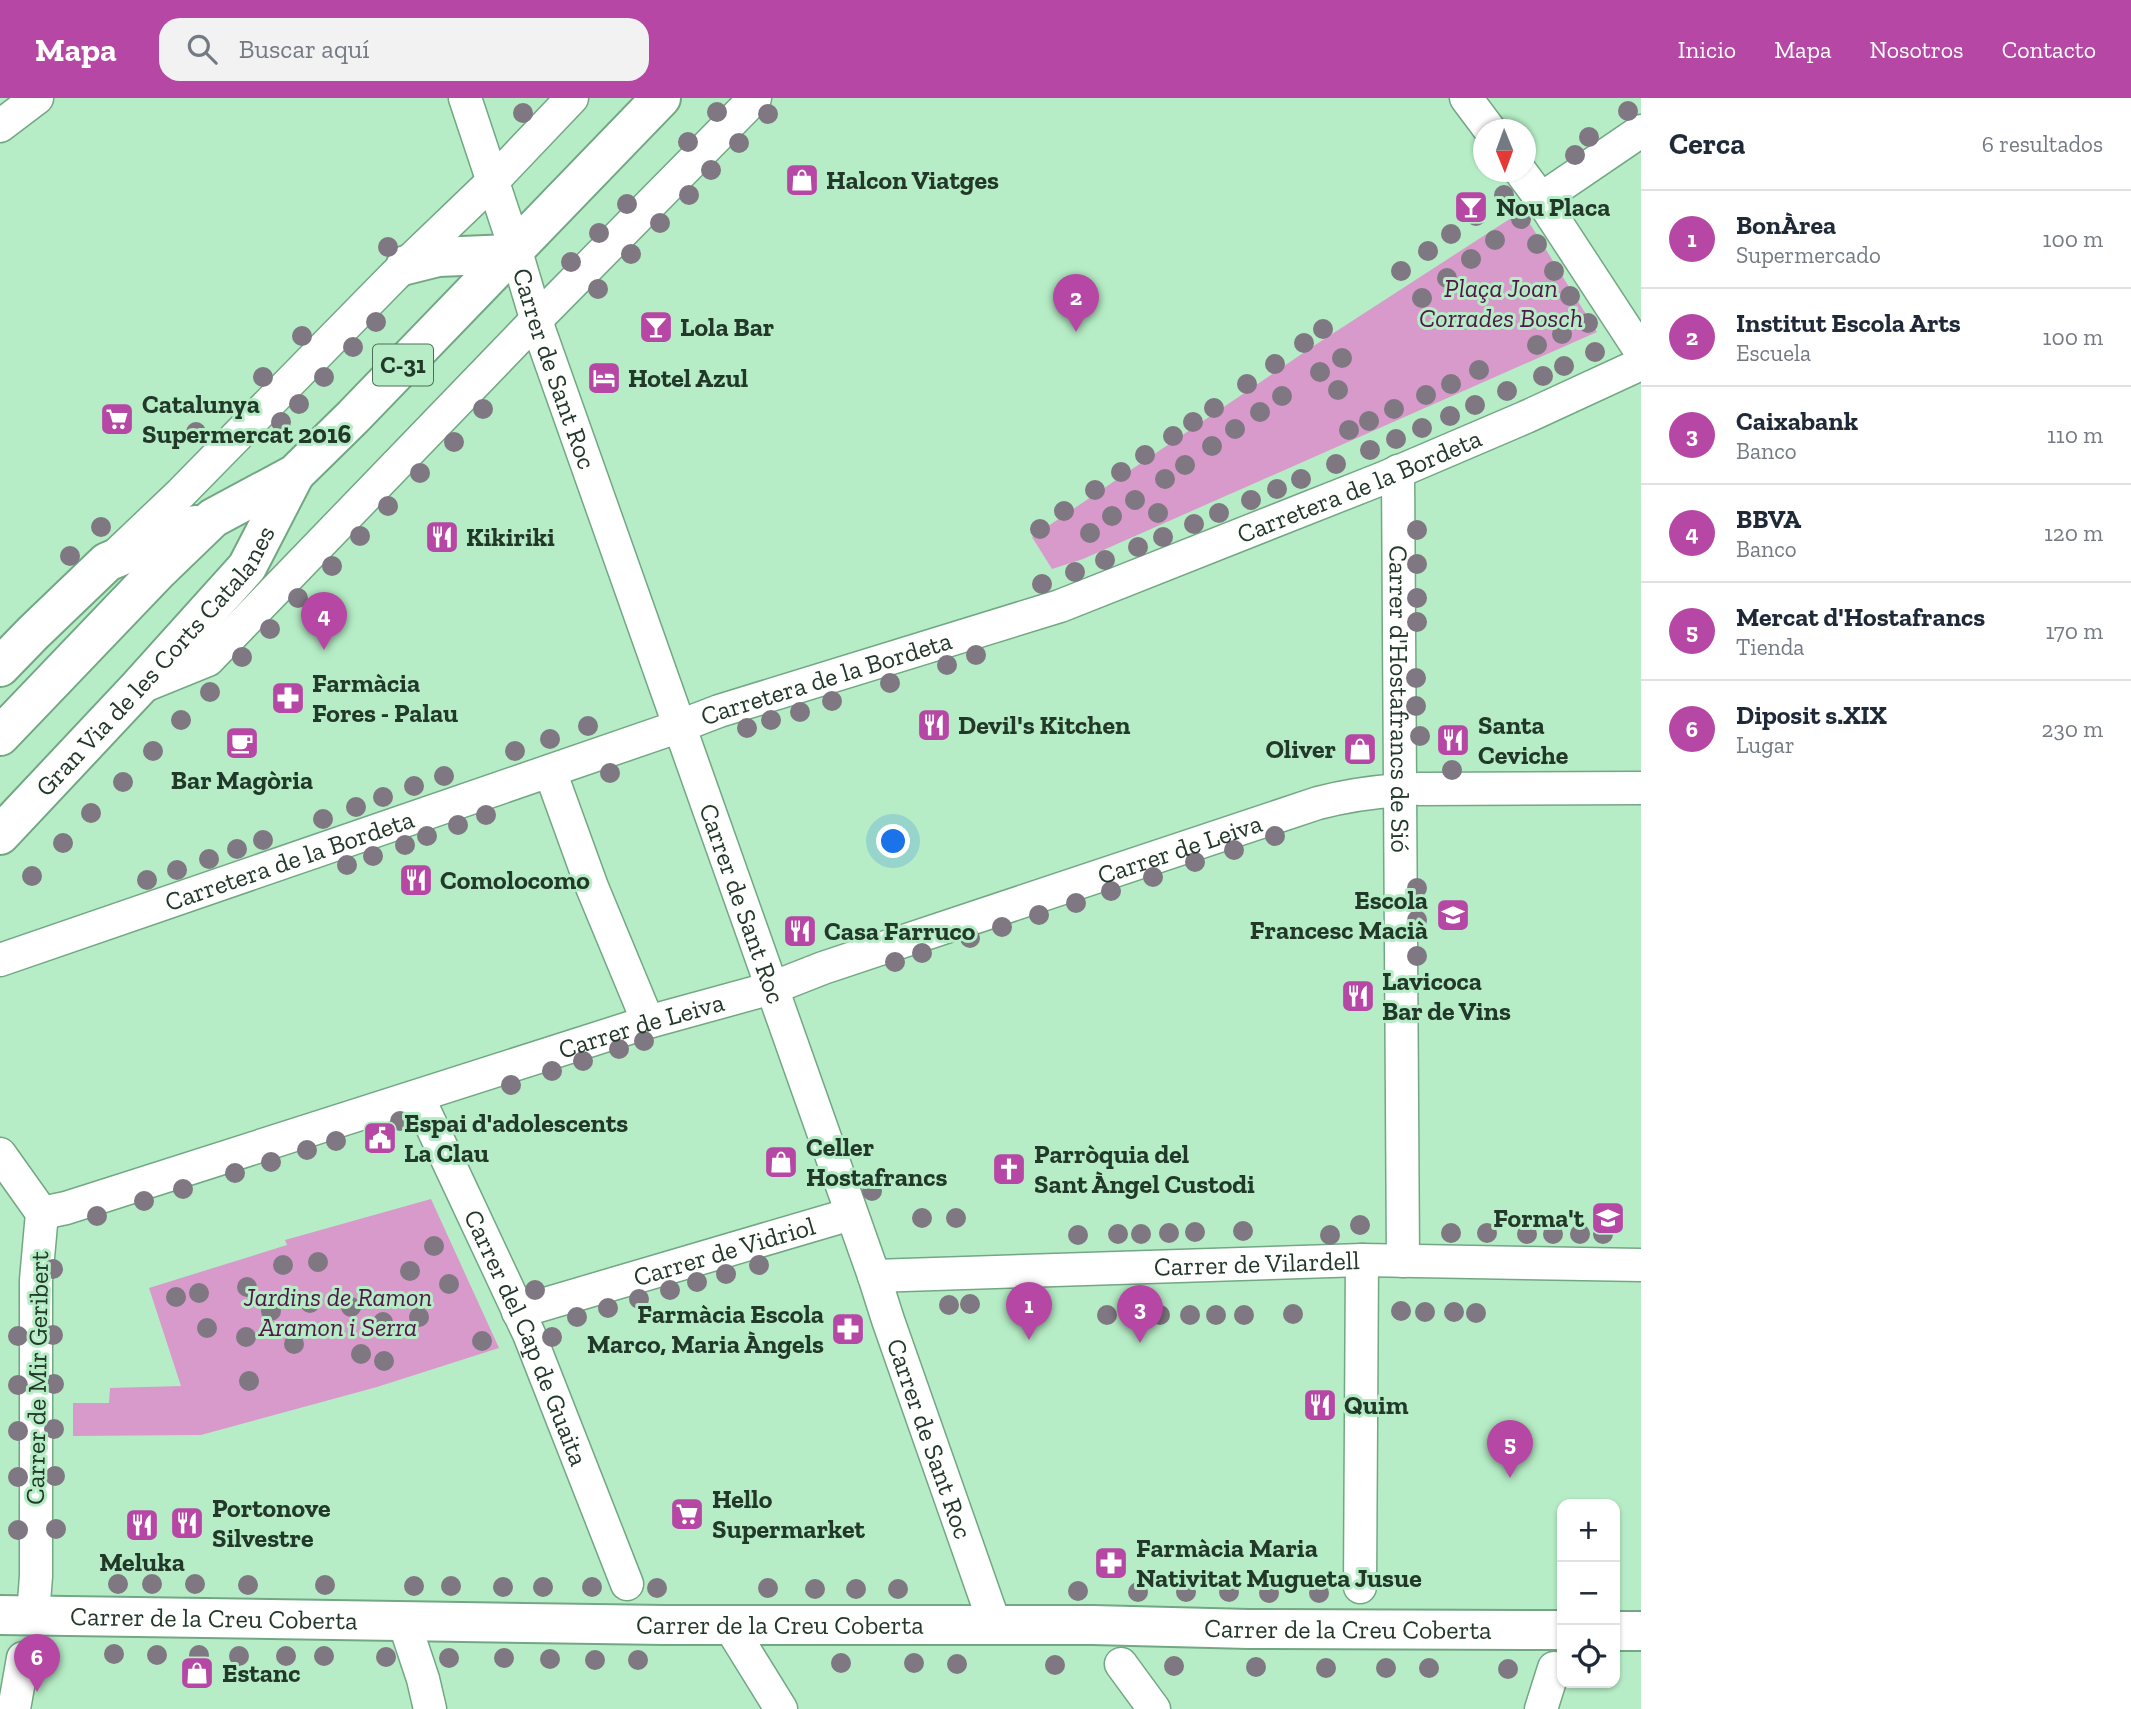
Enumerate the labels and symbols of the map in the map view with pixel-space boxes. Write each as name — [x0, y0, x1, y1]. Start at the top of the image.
north arrow — [1473, 119, 1536, 182]
shop icon: Halcon Viatges — [783, 161, 821, 199]
place label: Halcon Viatges — [826, 164, 999, 196]
bar icon: Nou Placa — [1452, 188, 1490, 226]
place label: Nou Placa — [1496, 191, 1610, 223]
street label: Carrer de Sant Roc — [506, 264, 603, 473]
park label: Plaça Joan Corrades Bosch — [1419, 272, 1583, 334]
pin: 2 — [1053, 274, 1099, 332]
bar icon: Lola Bar — [637, 308, 675, 346]
place label: Lola Bar — [680, 311, 774, 343]
road number: C-31 — [373, 344, 433, 386]
hotel icon: Hotel Azul — [585, 359, 623, 397]
place label: Hotel Azul — [628, 362, 748, 394]
place label: Catalunya Supermercat 2016 — [142, 388, 351, 450]
supermarket icon: Catalunya Supermercat 2016 — [98, 400, 136, 438]
street label: Carretera de la Bordeta — [1232, 422, 1487, 550]
restaurant icon: Kikiriki — [423, 518, 461, 556]
street label: Gran Via de les Corts Catalanes — [29, 520, 282, 803]
place label: Kikiriki — [466, 521, 555, 553]
street label: Carrer d'Hostafrancs de Sió — [1382, 545, 1416, 853]
pin: 4 — [301, 592, 347, 650]
street label: Carretera de la Bordeta — [696, 624, 956, 733]
place label: Farmàcia Fores - Palau — [312, 667, 458, 729]
pharmacy icon: Farmàcia Fores - Palau — [269, 679, 307, 717]
restaurant icon: Devil's Kitchen — [915, 706, 953, 744]
place label: Devil's Kitchen — [958, 709, 1131, 741]
place label: Santa Ceviche — [1478, 709, 1569, 771]
restaurant icon: Santa Ceviche — [1434, 721, 1472, 759]
cafe icon: Bar Magòria — [223, 724, 261, 762]
shop icon: Oliver — [1341, 730, 1379, 768]
place label: Oliver — [1266, 733, 1336, 765]
place label: Bar Magòria — [171, 764, 313, 796]
street label: Carrer de Sant Roc — [692, 799, 792, 1008]
street label: Carretera de la Bordeta — [161, 803, 418, 918]
street label: Carrer de Leiva — [1093, 807, 1267, 891]
your location — [876, 824, 910, 858]
restaurant icon: Comolocomo — [397, 861, 435, 899]
place label: Comolocomo — [440, 864, 590, 896]
place label: Escola Francesc Macià — [1250, 884, 1428, 946]
school or university icon: Escola Francesc Macià — [1434, 896, 1472, 934]
restaurant icon: Casa Farruco — [781, 912, 819, 950]
place label: Casa Farruco — [824, 915, 976, 947]
place label: Lavicoca Bar de Vins — [1382, 965, 1511, 1027]
restaurant icon: Lavicoca Bar de Vins — [1339, 977, 1377, 1015]
street label: Carrer de Leiva — [554, 986, 728, 1066]
place label: Espai d'adolescents La Clau — [404, 1107, 628, 1169]
public building icon: Espai d'adolescents La Clau — [361, 1119, 399, 1157]
place label: Celler Hostafrancs — [806, 1131, 948, 1193]
place label: Parròquia del Sant Àngel Custodi — [1034, 1138, 1255, 1200]
shop icon: Celler Hostafrancs — [762, 1143, 800, 1181]
church icon: Parròquia del Sant Àngel Custodi — [990, 1150, 1028, 1188]
school or university icon: Forma't — [1589, 1199, 1627, 1237]
place label: Forma't — [1493, 1202, 1585, 1234]
street label: Carrer del Cap de Guaita — [457, 1204, 595, 1471]
street label: Carrer de Vidriol — [630, 1209, 819, 1293]
street label: Carrer de Vilardell — [1153, 1244, 1360, 1283]
street label: Carrer de Mir Geribert — [19, 1250, 55, 1505]
park label: Jardins de Ramon Aramon i Serra — [243, 1281, 432, 1343]
pin: 1 — [1006, 1282, 1052, 1340]
pin: 3 — [1117, 1285, 1163, 1343]
place label: Farmàcia Escola Marco, Maria Àngels — [587, 1298, 824, 1360]
pharmacy icon: Farmàcia Escola Marco, Maria Àngels — [829, 1310, 867, 1348]
street label: Carrer de Sant Roc — [880, 1334, 980, 1543]
restaurant icon: Quim — [1301, 1386, 1339, 1424]
place label: Quim — [1344, 1389, 1409, 1421]
pin: 5 — [1487, 1420, 1533, 1478]
place label: Hello Supermarket — [712, 1483, 866, 1545]
place label: Portonove Silvestre — [212, 1492, 331, 1554]
supermarket icon: Hello Supermarket — [668, 1495, 706, 1533]
restaurant icon: Portonove Silvestre — [168, 1504, 206, 1542]
restaurant icon: Meluka — [123, 1506, 161, 1544]
place label: Farmàcia Maria Nativitat Mugueta Jusue — [1136, 1532, 1422, 1594]
pharmacy icon: Farmàcia Maria Nativitat Mugueta Jusue — [1092, 1544, 1130, 1582]
place label: Meluka — [99, 1546, 185, 1578]
street label: Carrer de la Creu Coberta — [70, 1600, 358, 1636]
street label: Carrer de la Creu Coberta — [636, 1609, 924, 1641]
street label: Carrer de la Creu Coberta — [1204, 1612, 1492, 1646]
pin: 6 — [14, 1634, 60, 1692]
shop icon: Estanc — [178, 1654, 216, 1692]
place label: Estanc — [222, 1657, 301, 1689]

